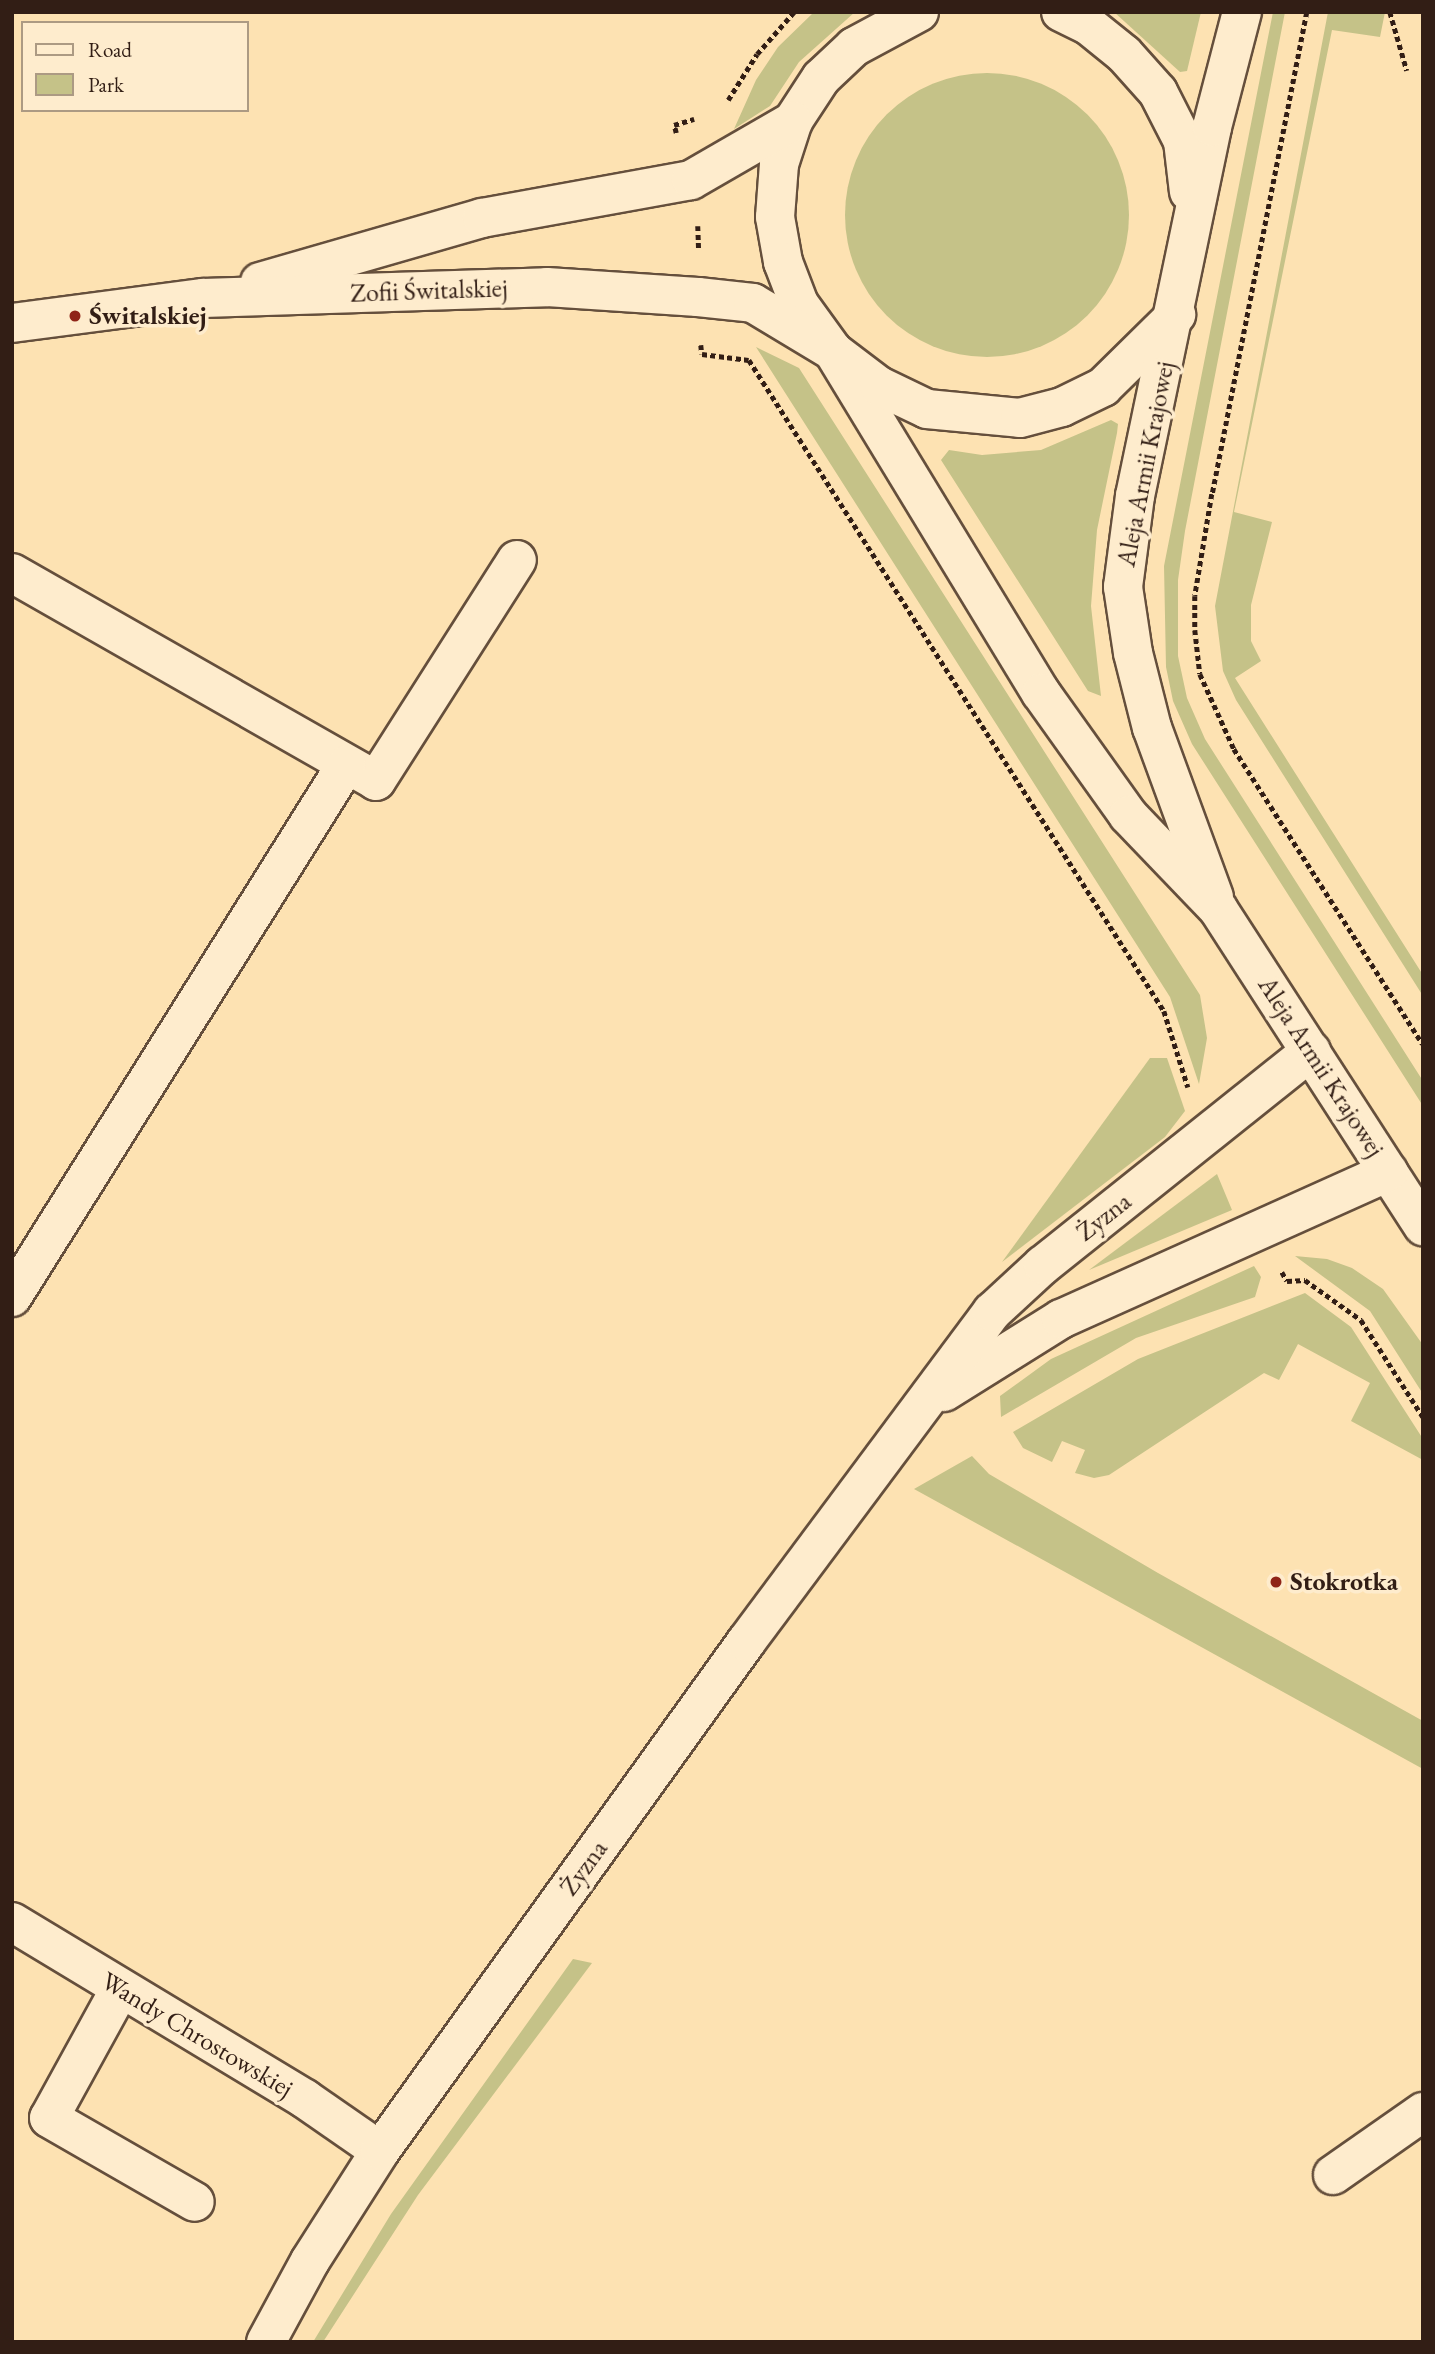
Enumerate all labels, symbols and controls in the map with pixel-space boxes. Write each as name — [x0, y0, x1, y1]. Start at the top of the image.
legend — [21, 21, 248, 112]
text: Road — [88, 36, 132, 63]
text: Park — [88, 71, 124, 98]
street label: Zofii Świtalskiej — [350, 273, 508, 309]
place label: Świtalskiej — [89, 300, 207, 332]
marker: Świtalskiej — [67, 308, 83, 324]
street label: Aleja Armii Krajowej — [1111, 359, 1181, 569]
street label: Aleja Armii Krajowej — [1251, 971, 1391, 1163]
street label: Żyzna — [1070, 1186, 1138, 1248]
place label: Stokrotka — [1290, 1566, 1398, 1598]
marker: Stokrotka — [1268, 1574, 1284, 1590]
street label: Żyzna — [553, 1834, 615, 1902]
street label: Wandy Chrostowskiej — [95, 1965, 299, 2105]

